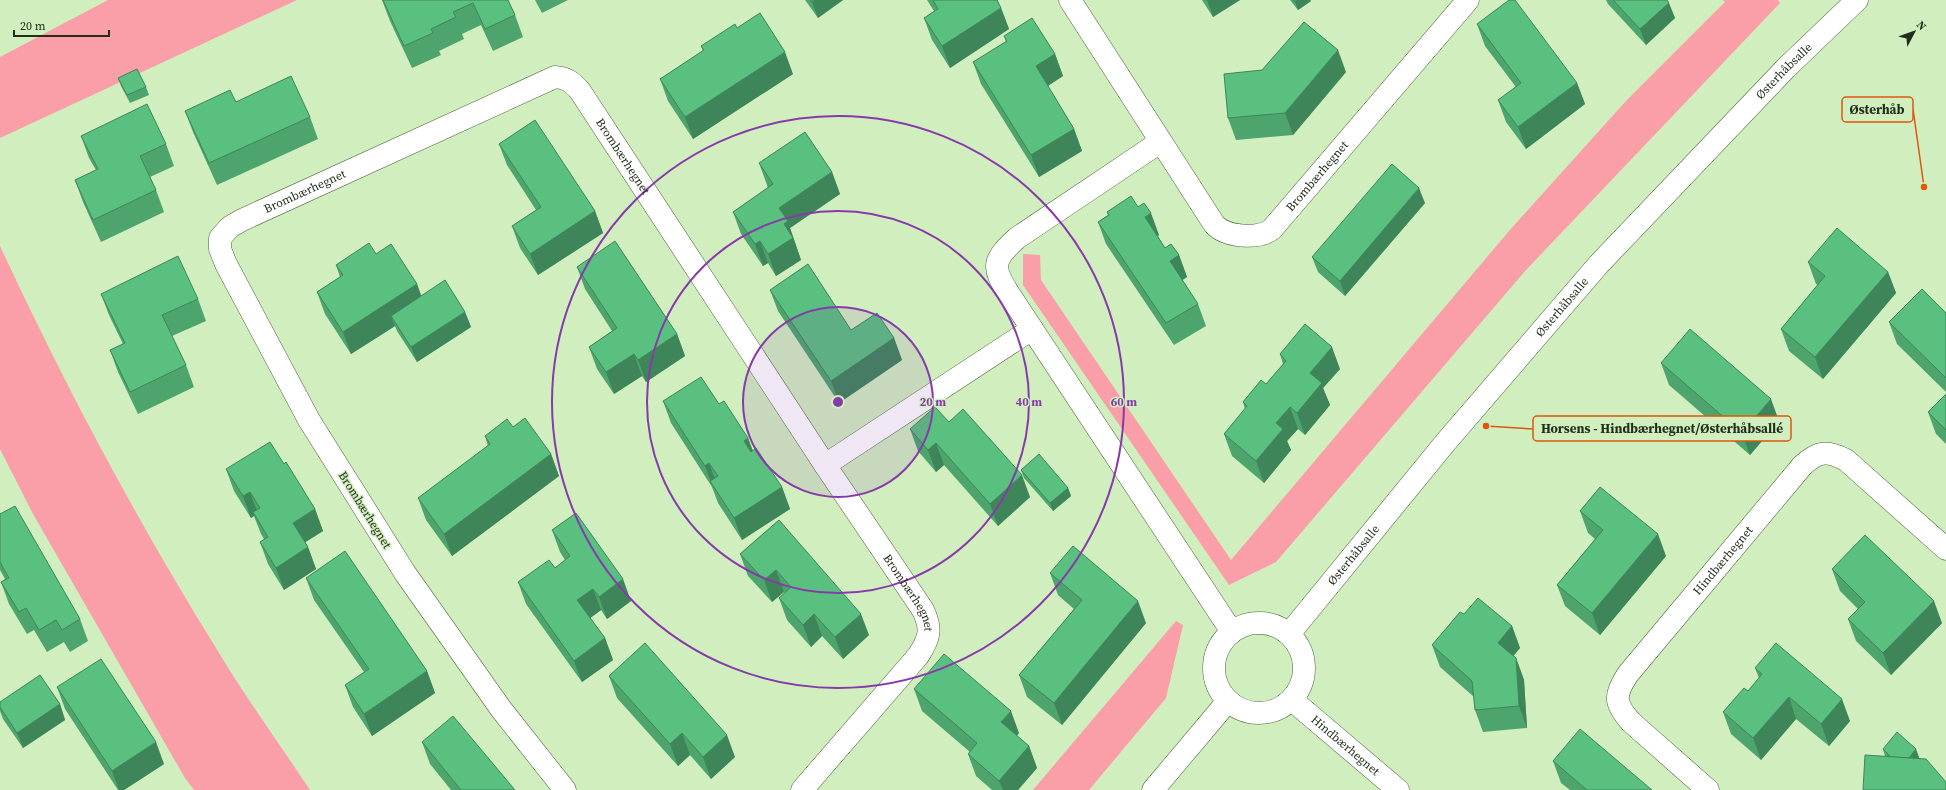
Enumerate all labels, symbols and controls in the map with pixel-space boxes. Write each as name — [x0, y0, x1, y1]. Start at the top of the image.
scale bar — [14, 12, 109, 38]
north arrow — [1894, 12, 1934, 52]
text: 20 m — [20, 18, 46, 34]
text: N — [1913, 18, 1929, 34]
street label: Østerhåbsalle — [1752, 39, 1815, 103]
callout: Østerhåb — [1842, 97, 1913, 122]
text: Østerhåb — [1850, 101, 1905, 118]
street label: Brombærhegnet — [592, 115, 654, 198]
street label: Brombærhegnet — [1282, 137, 1352, 215]
street label: Brombærhegnet — [261, 166, 348, 217]
street label: Østerhåbsalle — [1532, 274, 1592, 340]
text: 20 m — [920, 394, 946, 410]
text: 40 m — [1016, 394, 1042, 410]
text: 60 m — [1111, 394, 1137, 410]
centre of rings — [831, 395, 845, 409]
callout: Horsens - Hindbærhegnet/Østerhåbsallé — [1533, 416, 1791, 441]
text: Horsens - Hindbærhegnet/Østerhåbsallé — [1541, 420, 1783, 437]
street label: Brombærhegnet — [335, 468, 395, 552]
street label: Østerhåbsalle — [1324, 521, 1383, 589]
street label: Hindbærhegnet — [1689, 523, 1757, 598]
street label: Brombærhegnet — [880, 551, 937, 632]
street label: Hindbærhegnet — [1308, 712, 1383, 779]

